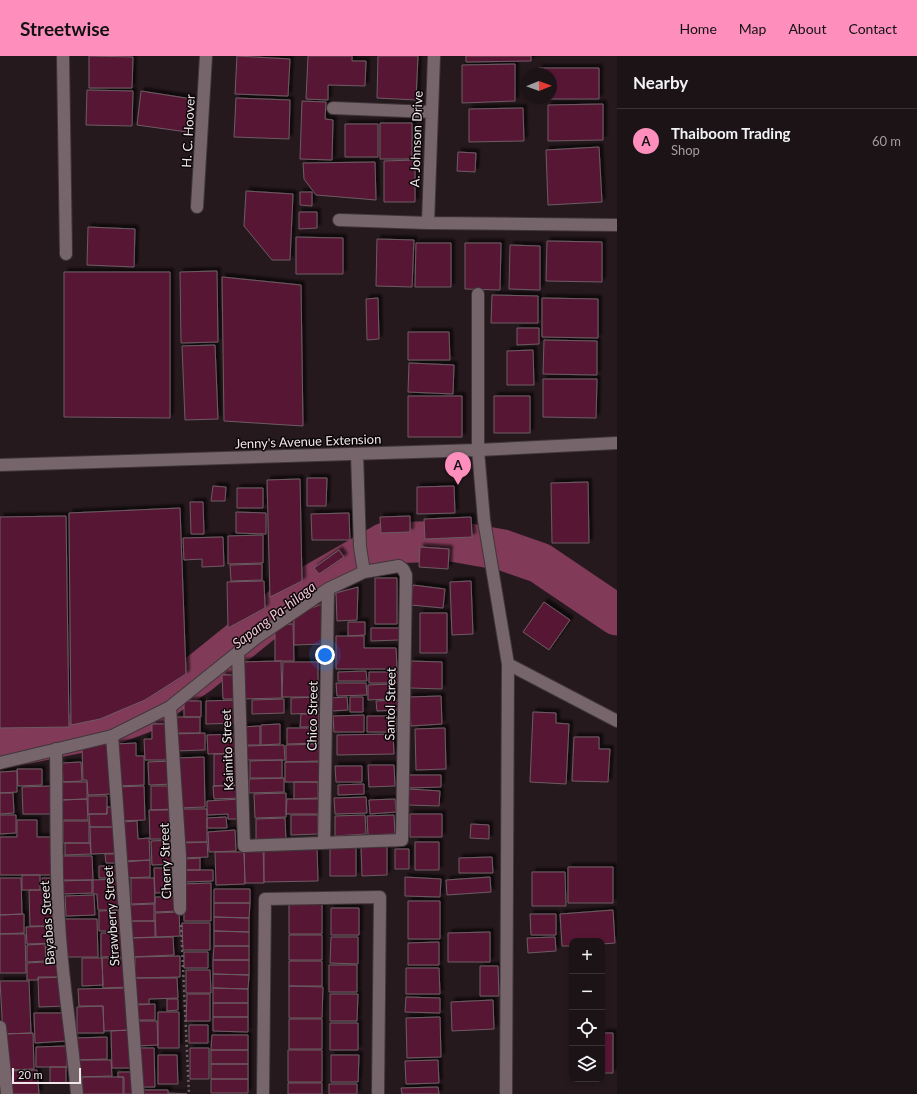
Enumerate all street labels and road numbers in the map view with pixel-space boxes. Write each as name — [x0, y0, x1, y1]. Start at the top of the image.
street label: A. Johnson Drive — [406, 90, 426, 188]
street label: H. C. Hoover — [178, 93, 198, 168]
street label: Jenny's Avenue Extension — [234, 430, 382, 452]
street label: Santol Street — [381, 667, 399, 741]
street label: Chico Street — [303, 680, 321, 751]
street label: Kaimito Street — [218, 709, 236, 791]
street label: Cherry Street — [156, 822, 174, 899]
street label: Strawberry Street — [100, 865, 122, 967]
street label: Bayabas Street — [36, 880, 58, 966]

